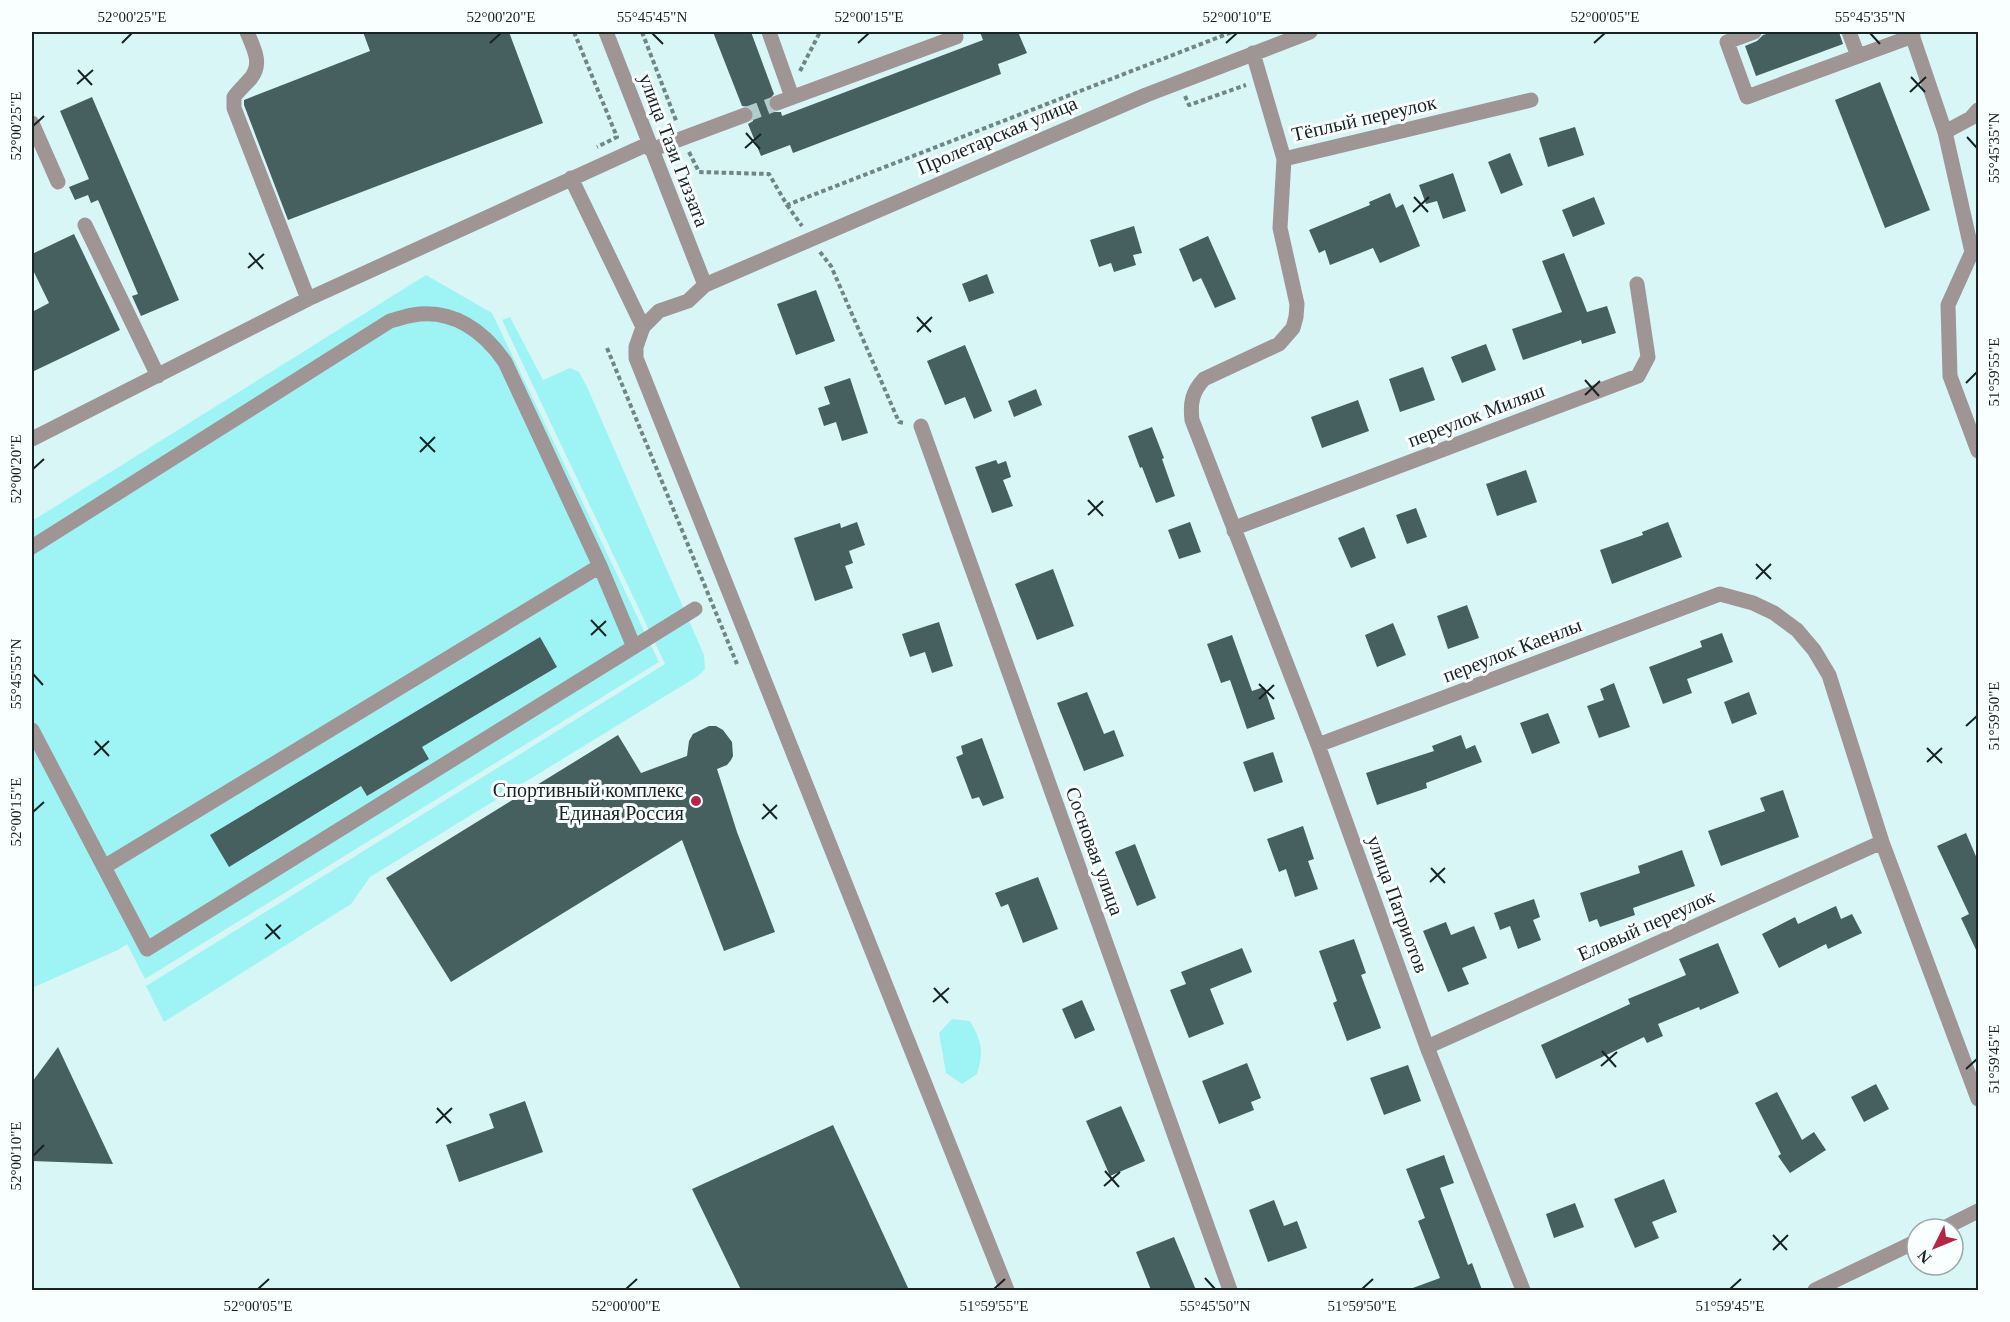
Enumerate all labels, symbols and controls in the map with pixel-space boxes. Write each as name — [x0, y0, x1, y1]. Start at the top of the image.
text: 52°00'25"E — [98, 9, 167, 25]
text: 52°00'20"E — [467, 9, 536, 25]
text: 55°45'45"N — [617, 9, 687, 25]
text: 52°00'15"E — [835, 9, 904, 25]
text: 52°00'10"E — [1203, 9, 1272, 25]
text: 52°00'05"E — [1571, 9, 1640, 25]
text: 55°45'35"N — [1835, 9, 1905, 25]
street label: улица Тази Гиззата — [634, 70, 713, 230]
street label: Пролетарская улица — [914, 91, 1081, 180]
street label: Тёплый переулок — [1290, 91, 1439, 146]
text: 52°00'25"E — [8, 92, 24, 161]
text: 55°45'35"N — [1986, 113, 2002, 183]
text: 51°59'55"E — [1986, 338, 2002, 407]
street label: переулок Миляш — [1404, 379, 1548, 452]
text: 52°00'20"E — [8, 435, 24, 504]
street label: переулок Каенлы — [1440, 613, 1585, 687]
text: 55°45'55"N — [8, 639, 24, 709]
text: 51°59'50"E — [1986, 682, 2002, 751]
text: 52°00'15"E — [8, 778, 24, 847]
place label: Спортивный комплекс Единая Россия — [493, 779, 684, 825]
street label: Сосновая улица — [1061, 784, 1128, 919]
marker: Спортивный комплекс Единая Россия — [689, 794, 703, 808]
street label: улица Патриотов — [1362, 832, 1433, 976]
street label: Еловый переулок — [1574, 885, 1719, 966]
text: 51°59'45"E — [1986, 1025, 2002, 1094]
text: 52°00'10"E — [8, 1122, 24, 1191]
north arrow — [1905, 1217, 1965, 1277]
text: N — [1914, 1247, 1935, 1267]
text: 52°00'05"E — [224, 1298, 293, 1314]
text: 52°00'00"E — [592, 1298, 661, 1314]
text: 51°59'55"E — [960, 1298, 1029, 1314]
text: 55°45'50"N — [1180, 1298, 1250, 1314]
text: 51°59'50"E — [1328, 1298, 1397, 1314]
text: 51°59'45"E — [1696, 1298, 1765, 1314]

